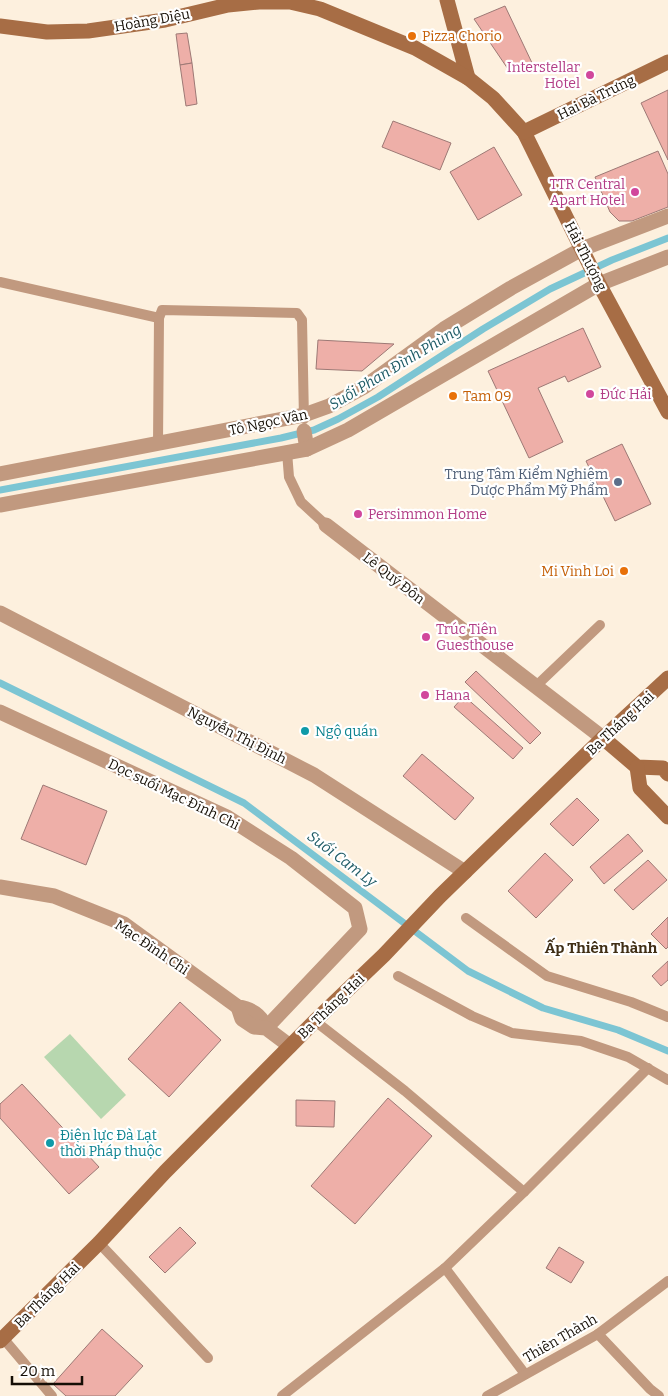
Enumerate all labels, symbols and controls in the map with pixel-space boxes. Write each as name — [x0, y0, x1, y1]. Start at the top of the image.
street label: Hoàng Diệu — [113, 5, 192, 36]
place label: Pizza Chorio — [422, 28, 502, 45]
marker: Pizza Chorio — [406, 30, 418, 42]
place label: Interstellar Hotel — [507, 59, 580, 92]
marker: Interstellar Hotel — [584, 69, 596, 81]
street label: Hai Bà Trưng — [555, 71, 638, 124]
place label: TTR Central Apart Hotel — [549, 176, 625, 209]
marker: TTR Central Apart Hotel — [629, 186, 641, 198]
street label: Hải Thượng — [561, 219, 610, 294]
water label: Suối Phan Đình Phùng — [326, 320, 464, 414]
place label: Đức Hải — [600, 386, 652, 403]
place label: Tam 09 — [463, 388, 511, 405]
marker: Đức Hải — [584, 388, 596, 400]
marker: Tam 09 — [447, 390, 459, 402]
street label: Tô Ngọc Vân — [227, 406, 309, 439]
place label: Trung Tâm Kiểm Nghiệm Dược Phẩm Mỹ Phẩm — [445, 465, 609, 499]
marker: Trung Tâm Kiểm Nghiệm Dược Phẩm Mỹ Phẩm — [612, 476, 624, 488]
place label: Persimmon Home — [368, 506, 487, 523]
marker: Persimmon Home — [352, 508, 364, 520]
street label: Lê Quý Đôn — [359, 549, 428, 608]
place label: Mi Vinh Loi — [541, 563, 614, 580]
marker: Mi Vinh Loi — [618, 565, 630, 577]
place label: Trúc Tiên Guesthouse — [436, 621, 514, 654]
marker: Trúc Tiên Guesthouse — [420, 631, 432, 643]
place label: Hana — [435, 687, 470, 704]
street label: Ba Tháng Hai — [583, 688, 658, 759]
marker: Hana — [419, 689, 431, 701]
street label: Nguyễn Thị Định — [184, 703, 289, 768]
place label: Ngộ quán — [315, 723, 378, 740]
marker: Ngộ quán — [299, 725, 311, 737]
street label: Dọc suối Mạc Đĩnh Chi — [105, 754, 243, 834]
water label: Suối Cam Ly — [304, 827, 381, 892]
street label: Mạc Đĩnh Chi — [111, 916, 192, 978]
district label: Ấp Thiên Thành — [545, 937, 658, 957]
street label: Ba Tháng Hai — [295, 970, 368, 1042]
place label: Điện lực Đà Lạt thời Pháp thuộc — [60, 1127, 162, 1160]
marker: Điện lực Đà Lạt thời Pháp thuộc — [44, 1137, 56, 1149]
street label: Ba Tháng Hai — [11, 1259, 84, 1332]
street label: Thiên Thành — [520, 1310, 600, 1366]
scale bar — [12, 1354, 82, 1386]
text: 20 m — [20, 1362, 56, 1380]

